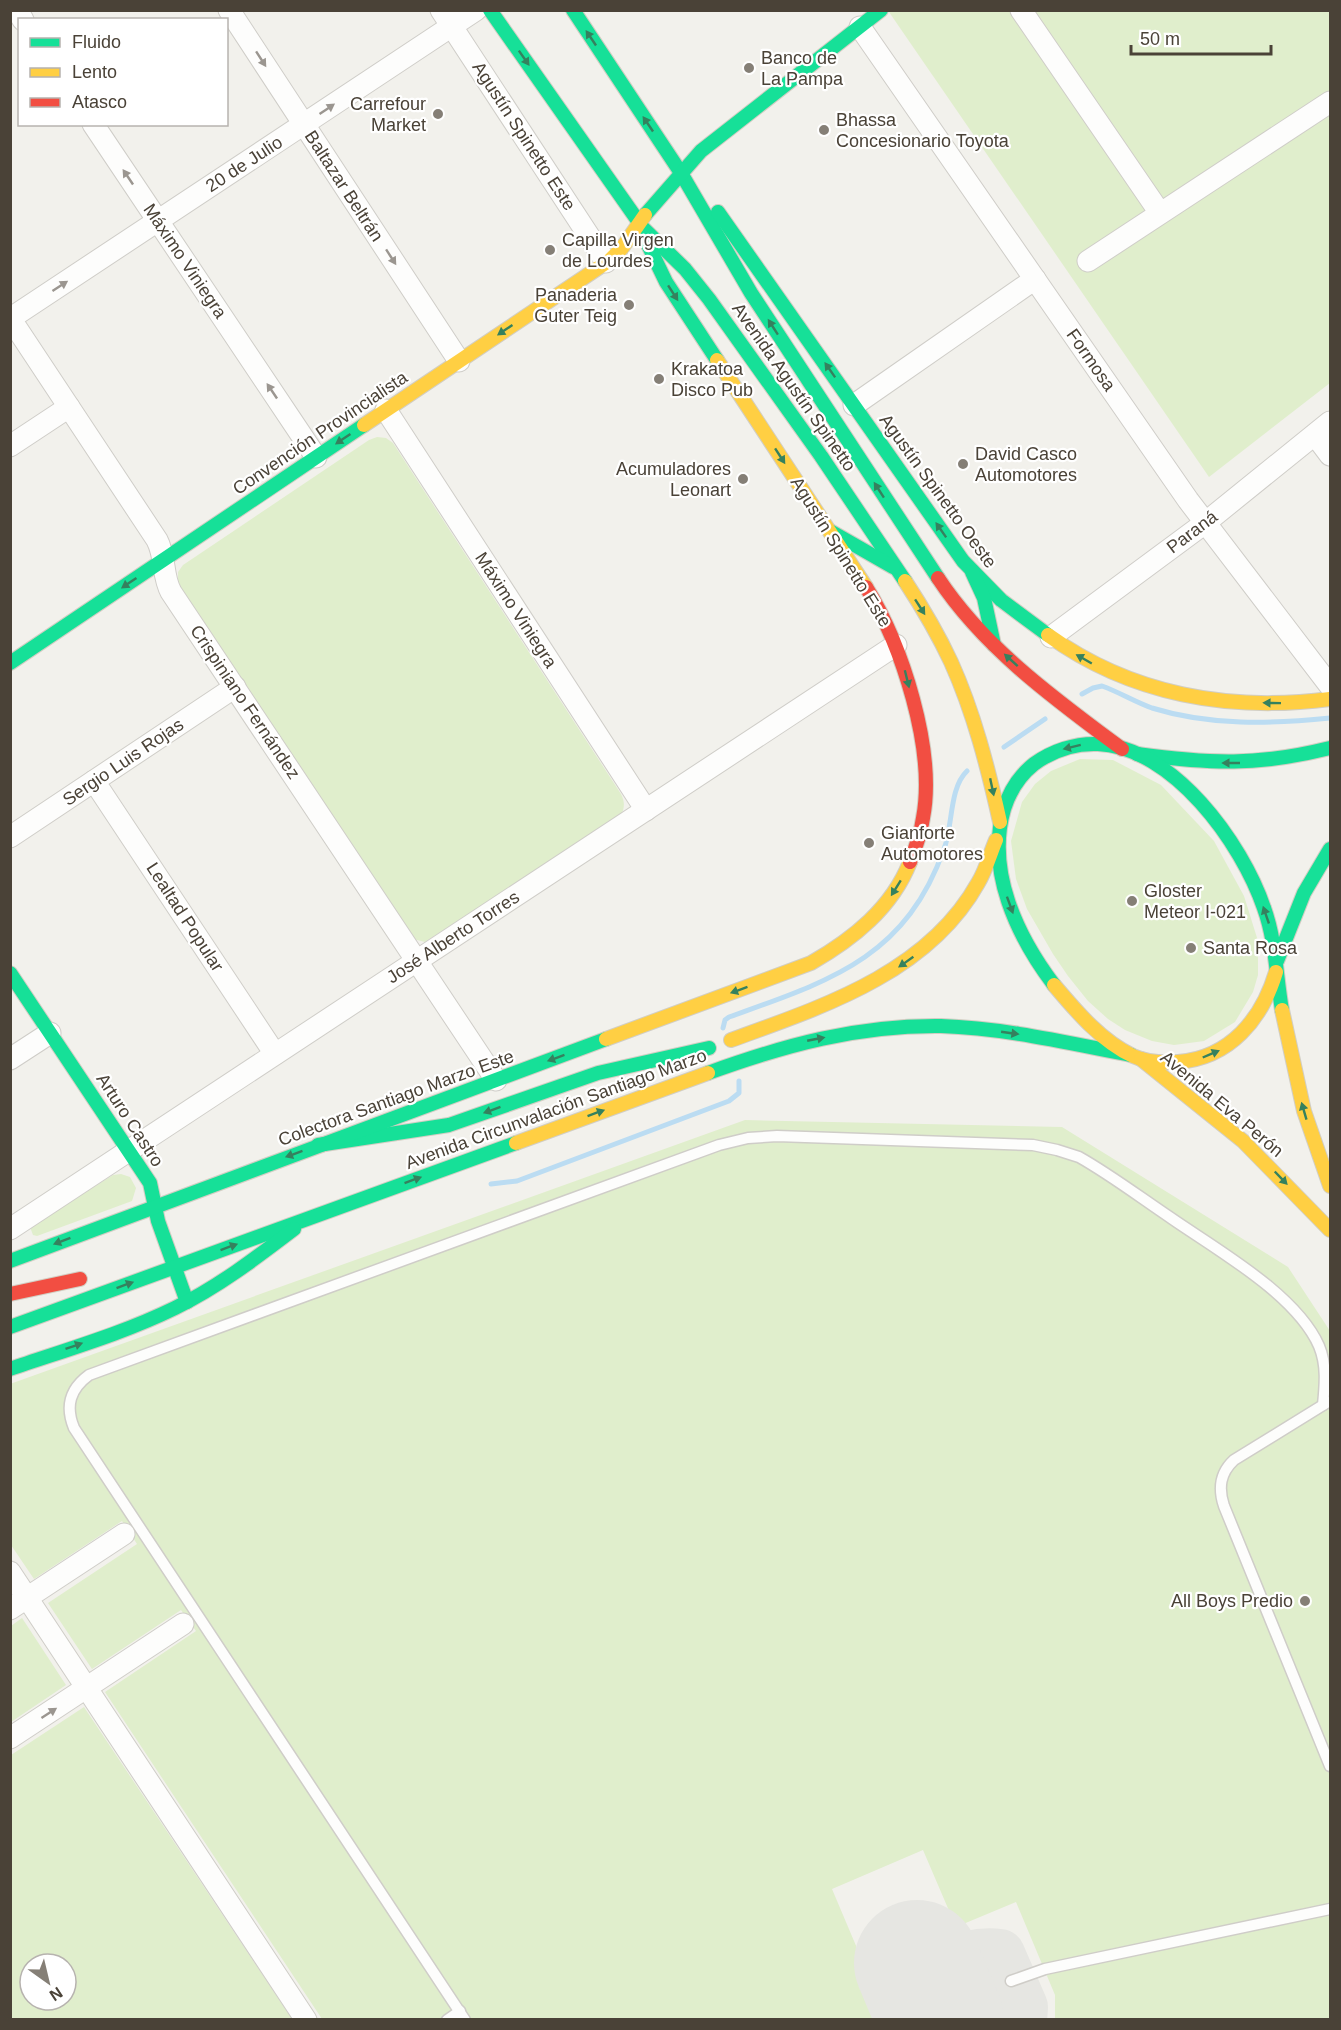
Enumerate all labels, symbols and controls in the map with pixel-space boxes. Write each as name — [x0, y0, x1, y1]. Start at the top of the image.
legend — [18, 18, 228, 126]
scale bar — [1131, 18, 1270, 56]
text: 50 m — [1140, 29, 1180, 49]
one-way arrow — [585, 30, 597, 46]
text: Fluido — [72, 32, 121, 52]
place label: Banco de La Pampa — [761, 48, 844, 89]
one-way arrow — [518, 50, 530, 66]
one-way arrow — [255, 51, 266, 68]
street label: Agustín Spinetto Este — [468, 58, 580, 214]
marker: Banco de La Pampa — [742, 61, 756, 75]
text: Lento — [72, 62, 117, 82]
text: Atasco — [72, 92, 127, 112]
place label: Carrefour Market — [350, 94, 426, 135]
one-way arrow — [319, 103, 335, 115]
marker: Carrefour Market — [431, 107, 445, 121]
place label: Bhassa Concesionario Toyota — [836, 110, 1010, 151]
one-way arrow — [643, 116, 654, 132]
marker: Bhassa Concesionario Toyota — [817, 123, 831, 137]
street label: Baltazar Beltrán — [301, 127, 387, 245]
street label: 20 de Julio — [202, 132, 286, 196]
one-way arrow — [123, 168, 134, 185]
street label: Máximo Viniegra — [139, 200, 231, 323]
place label: Capilla Virgen de Lourdes — [562, 230, 674, 271]
marker: Capilla Virgen de Lourdes — [543, 243, 557, 257]
one-way arrow — [385, 249, 397, 265]
one-way arrow — [52, 281, 68, 292]
place label: Panaderia Guter Teig — [534, 285, 618, 326]
one-way arrow — [668, 285, 679, 301]
marker: Panaderia Guter Teig — [622, 298, 636, 312]
street label: Avenida Agustín Spinetto — [728, 299, 860, 475]
one-way arrow — [767, 319, 779, 335]
one-way arrow — [497, 324, 513, 335]
street label: Formosa — [1062, 325, 1120, 396]
place label: Krakatoa Disco Pub — [671, 359, 753, 400]
one-way arrow — [824, 362, 836, 378]
street label: Convención Provincialista — [229, 367, 412, 499]
marker: Krakatoa Disco Pub — [652, 372, 666, 386]
one-way arrow — [267, 383, 278, 399]
street label: Agustín Spinetto Oeste — [876, 410, 1000, 572]
one-way arrow — [336, 433, 352, 445]
place label: David Casco Automotores — [975, 444, 1077, 485]
one-way arrow — [775, 448, 786, 464]
marker: David Casco Automotores — [956, 457, 970, 471]
place label: Acumuladores Leonart — [616, 459, 731, 500]
marker: Acumuladores Leonart — [736, 472, 750, 486]
street label: Agustín Spinetto Este — [787, 473, 895, 631]
one-way arrow — [874, 482, 885, 498]
street label: Paraná — [1163, 506, 1222, 557]
one-way arrow — [935, 522, 947, 538]
street label: Máximo Viniegra — [471, 548, 561, 672]
one-way arrow — [121, 577, 137, 588]
one-way arrow — [915, 599, 926, 615]
street label: Crispiniano Fernández — [186, 621, 304, 783]
one-way arrow — [1003, 653, 1018, 667]
one-way arrow — [1075, 654, 1092, 664]
one-way arrow — [903, 670, 913, 689]
one-way arrow — [1263, 698, 1282, 708]
street label: Sergio Luis Rojas — [59, 714, 187, 810]
one-way arrow — [1062, 742, 1081, 752]
one-way arrow — [1222, 758, 1241, 768]
one-way arrow — [988, 778, 997, 797]
place label: Gianforte Automotores — [881, 823, 983, 864]
marker: Gianforte Automotores — [862, 836, 876, 850]
street label: Lealtad Popular — [142, 859, 228, 975]
one-way arrow — [891, 879, 902, 896]
place label: Gloster Meteor I-021 — [1144, 881, 1246, 922]
street label: José Alberto Torres — [383, 887, 523, 987]
marker: Gloster Meteor I-021 — [1125, 894, 1139, 908]
one-way arrow — [1006, 896, 1015, 914]
one-way arrow — [1261, 906, 1271, 924]
place label: Santa Rosa — [1203, 938, 1298, 958]
marker: Santa Rosa — [1184, 941, 1198, 955]
one-way arrow — [898, 956, 914, 968]
one-way arrow — [730, 986, 748, 996]
one-way arrow — [1001, 1028, 1020, 1037]
one-way arrow — [807, 1034, 826, 1043]
street label: Avenida Circunvalación Santiago Marzo — [403, 1045, 709, 1173]
street label: Colectora Santiago Marzo Este — [276, 1046, 516, 1150]
street label: Avenida Eva Perón — [1157, 1047, 1287, 1161]
one-way arrow — [1203, 1049, 1221, 1059]
one-way arrow — [547, 1053, 565, 1063]
street label: Arturo Castro — [92, 1070, 168, 1170]
one-way arrow — [1299, 1102, 1308, 1120]
one-way arrow — [482, 1106, 500, 1116]
one-way arrow — [587, 1108, 605, 1118]
one-way arrow — [285, 1150, 303, 1159]
one-way arrow — [1273, 1171, 1287, 1185]
one-way arrow — [404, 1175, 422, 1185]
one-way arrow — [52, 1236, 70, 1246]
one-way arrow — [221, 1242, 239, 1252]
one-way arrow — [116, 1280, 134, 1290]
one-way arrow — [65, 1341, 83, 1351]
place label: All Boys Predio — [1171, 1591, 1293, 1611]
marker: All Boys Predio — [1298, 1594, 1312, 1608]
one-way arrow — [40, 1707, 56, 1719]
north arrow — [18, 1952, 78, 2012]
text: N — [47, 1984, 66, 2004]

